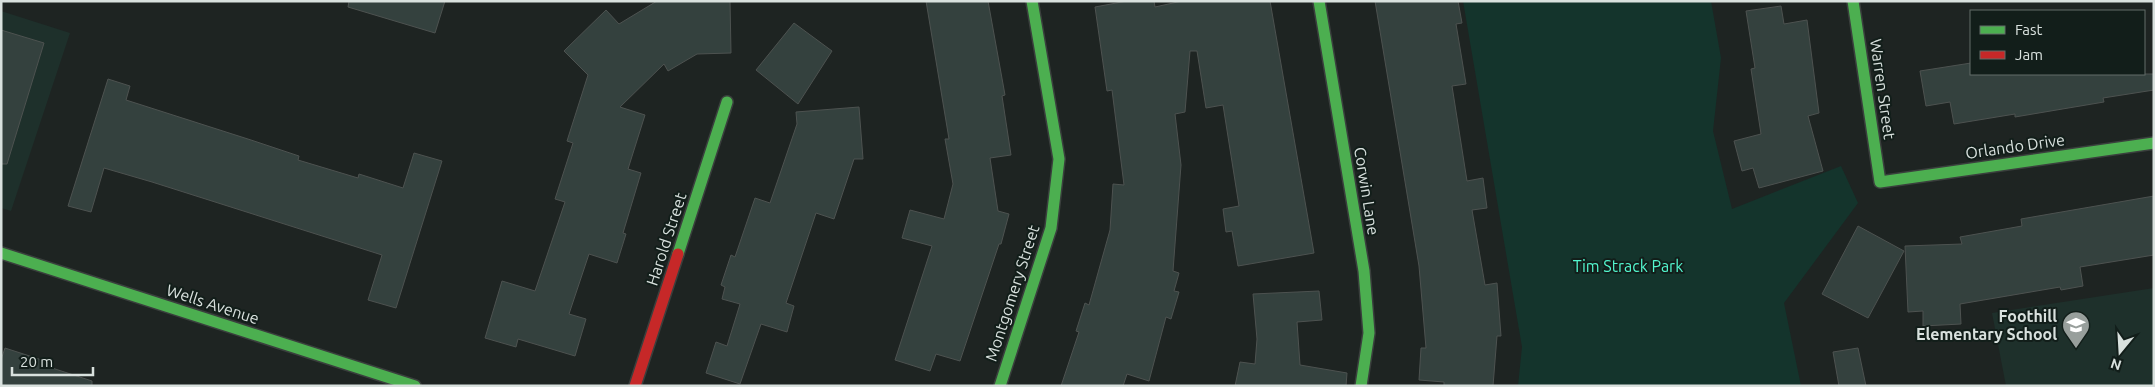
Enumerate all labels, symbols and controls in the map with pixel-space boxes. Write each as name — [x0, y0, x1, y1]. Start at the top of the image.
legend — [1970, 10, 2145, 75]
text: Fast — [2015, 21, 2043, 38]
street label: Warren Street — [1867, 38, 1899, 141]
text: Jam — [2015, 46, 2043, 63]
street label: Orlando Drive — [1964, 130, 2066, 162]
street label: Corwin Lane — [1351, 146, 1383, 236]
street label: Harold Street — [643, 190, 690, 288]
street label: Montgomery Street — [981, 222, 1043, 363]
park label: Tim Strack Park — [1573, 257, 1683, 275]
street label: Wells Avenue — [164, 281, 262, 327]
place label: Foothill Elementary School — [1916, 307, 2057, 343]
school or university icon: Foothill Elementary School — [2061, 310, 2091, 349]
north arrow — [2095, 327, 2145, 377]
scale bar — [12, 344, 94, 376]
text: 20 m — [20, 353, 53, 370]
text: N — [2109, 355, 2123, 374]

